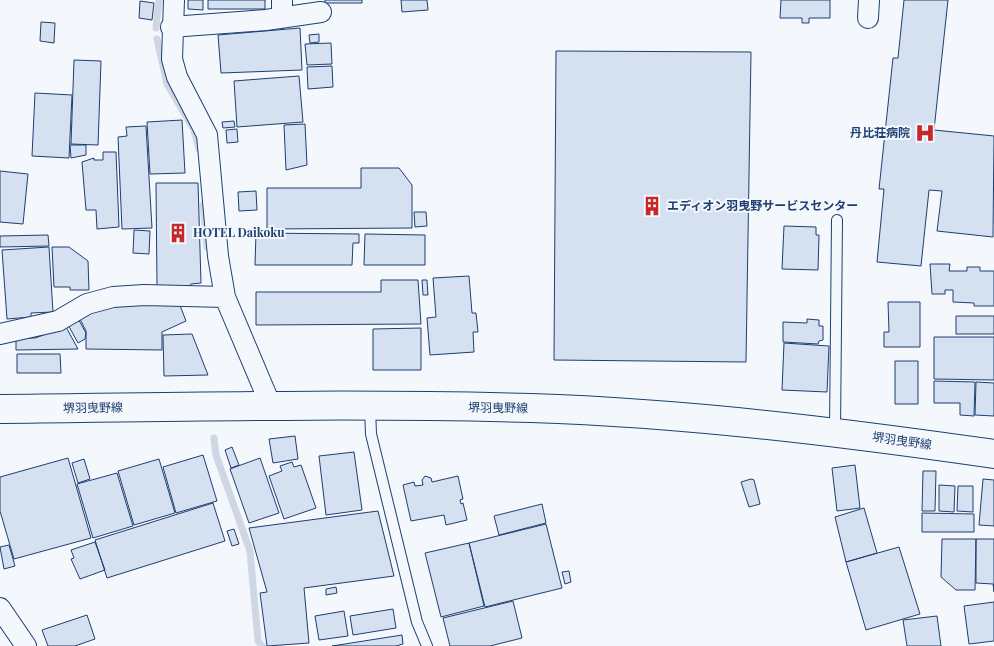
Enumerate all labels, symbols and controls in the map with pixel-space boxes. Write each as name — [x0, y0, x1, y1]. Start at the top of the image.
hospital icon: 丹比荘病院 — [914, 122, 936, 144]
place label: 丹比荘病院 — [850, 124, 910, 140]
building icon: エディオン羽曳野サービスセンター — [641, 195, 663, 217]
place label: エディオン羽曳野サービスセンター — [667, 197, 858, 213]
building icon: HOTEL Daikoku — [167, 222, 189, 244]
place label: HOTEL Daikoku — [193, 224, 285, 240]
street label: 堺羽曳野線 — [63, 398, 123, 416]
street label: 堺羽曳野線 — [468, 398, 528, 416]
street label: 堺羽曳野線 — [871, 428, 933, 452]

